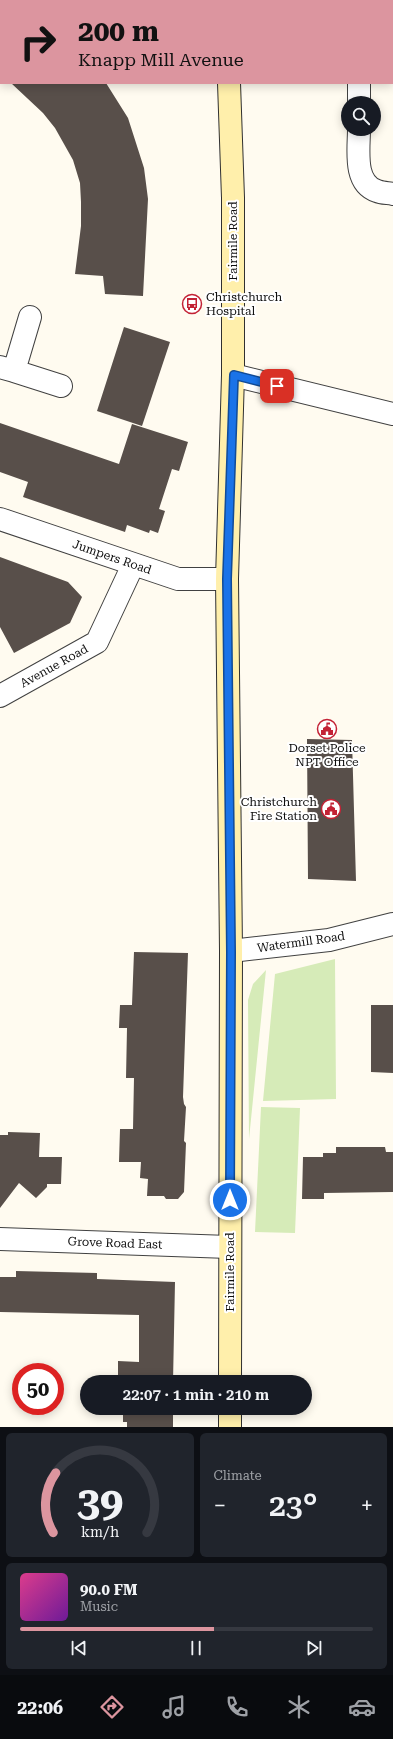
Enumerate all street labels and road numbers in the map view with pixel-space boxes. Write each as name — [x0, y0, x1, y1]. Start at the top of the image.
street label: Fairmile Road — [226, 201, 240, 281]
street label: Jumpers Road — [71, 537, 154, 577]
street label: Avenue Road — [18, 641, 91, 690]
street label: Watermill Road — [256, 929, 346, 955]
street label: Fairmile Road — [223, 1232, 237, 1312]
street label: Grove Road East — [67, 1234, 163, 1252]

